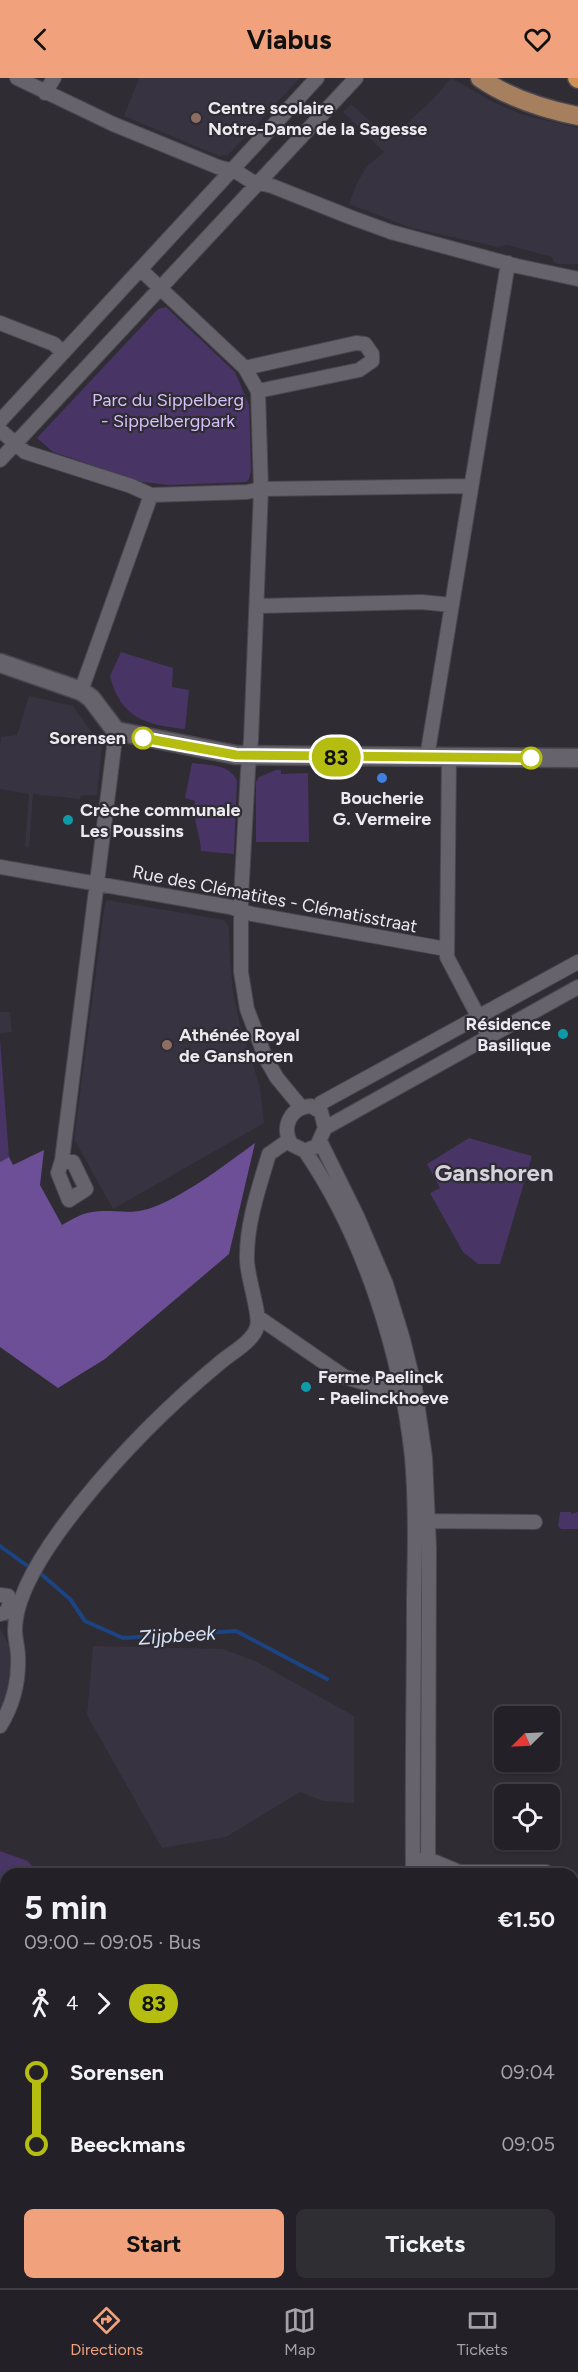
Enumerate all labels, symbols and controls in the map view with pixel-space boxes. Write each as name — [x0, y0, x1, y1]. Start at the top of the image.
icon: back — [24, 23, 57, 56]
text: Viabus — [247, 23, 331, 56]
icon: heart — [521, 23, 554, 56]
place label: Centre scolaire Notre-Dame de la Sagesse — [208, 97, 427, 140]
marker: Centre scolaire Notre-Dame de la Sagesse — [189, 111, 203, 125]
park label: Parc du Sippelberg - Sippelbergpark — [92, 389, 244, 432]
place label: Sorensen — [49, 727, 126, 749]
marker: Sorensen — [132, 727, 154, 749]
line badge: 83 — [309, 738, 363, 776]
text: 83 — [324, 745, 348, 770]
unlabelled marker — [520, 747, 542, 769]
marker: Boucherie G. Vermeire — [375, 771, 389, 785]
place label: Boucherie G. Vermeire — [333, 787, 431, 830]
place label: Crèche communale Les Poussins — [80, 799, 240, 842]
marker: Crèche communale Les Poussins — [61, 813, 75, 827]
street label: Rue des Clématites - Clématisstraat — [131, 861, 419, 937]
place label: Résidence Basilique — [466, 1013, 551, 1056]
place label: Athénée Royal de Ganshoren — [179, 1024, 300, 1067]
marker: Résidence Basilique — [556, 1027, 570, 1041]
marker: Athénée Royal de Ganshoren — [160, 1038, 174, 1052]
district label: Ganshoren — [434, 1158, 554, 1187]
place label: Ferme Paelinck - Paelinckhoeve — [318, 1366, 449, 1409]
marker: Ferme Paelinck - Paelinckhoeve — [299, 1380, 313, 1394]
water label: Zijpbeek — [137, 1620, 218, 1650]
north arrow — [494, 1706, 560, 1772]
map controls — [494, 1706, 560, 1850]
button: locate — [494, 1784, 560, 1850]
text: 5 min — [24, 1888, 107, 1927]
text: €1.50 — [498, 1906, 555, 1933]
text: 09:00 – 09:05 · Bus — [24, 1930, 201, 1954]
icon: walk — [24, 1987, 57, 2020]
icon: forward — [87, 1987, 120, 2020]
text: 4 — [66, 1991, 78, 2015]
text: 83 — [141, 1991, 166, 2016]
text: Sorensen — [70, 2059, 164, 2086]
text: 09:04 — [501, 2060, 555, 2084]
text: Beeckmans — [70, 2131, 185, 2158]
text: 09:05 — [501, 2132, 555, 2156]
button: Start — [24, 2209, 284, 2278]
button: Tickets — [296, 2209, 555, 2278]
tab: Directions — [70, 2304, 143, 2359]
tab: Map — [283, 2304, 316, 2359]
tab: Tickets — [457, 2304, 508, 2359]

